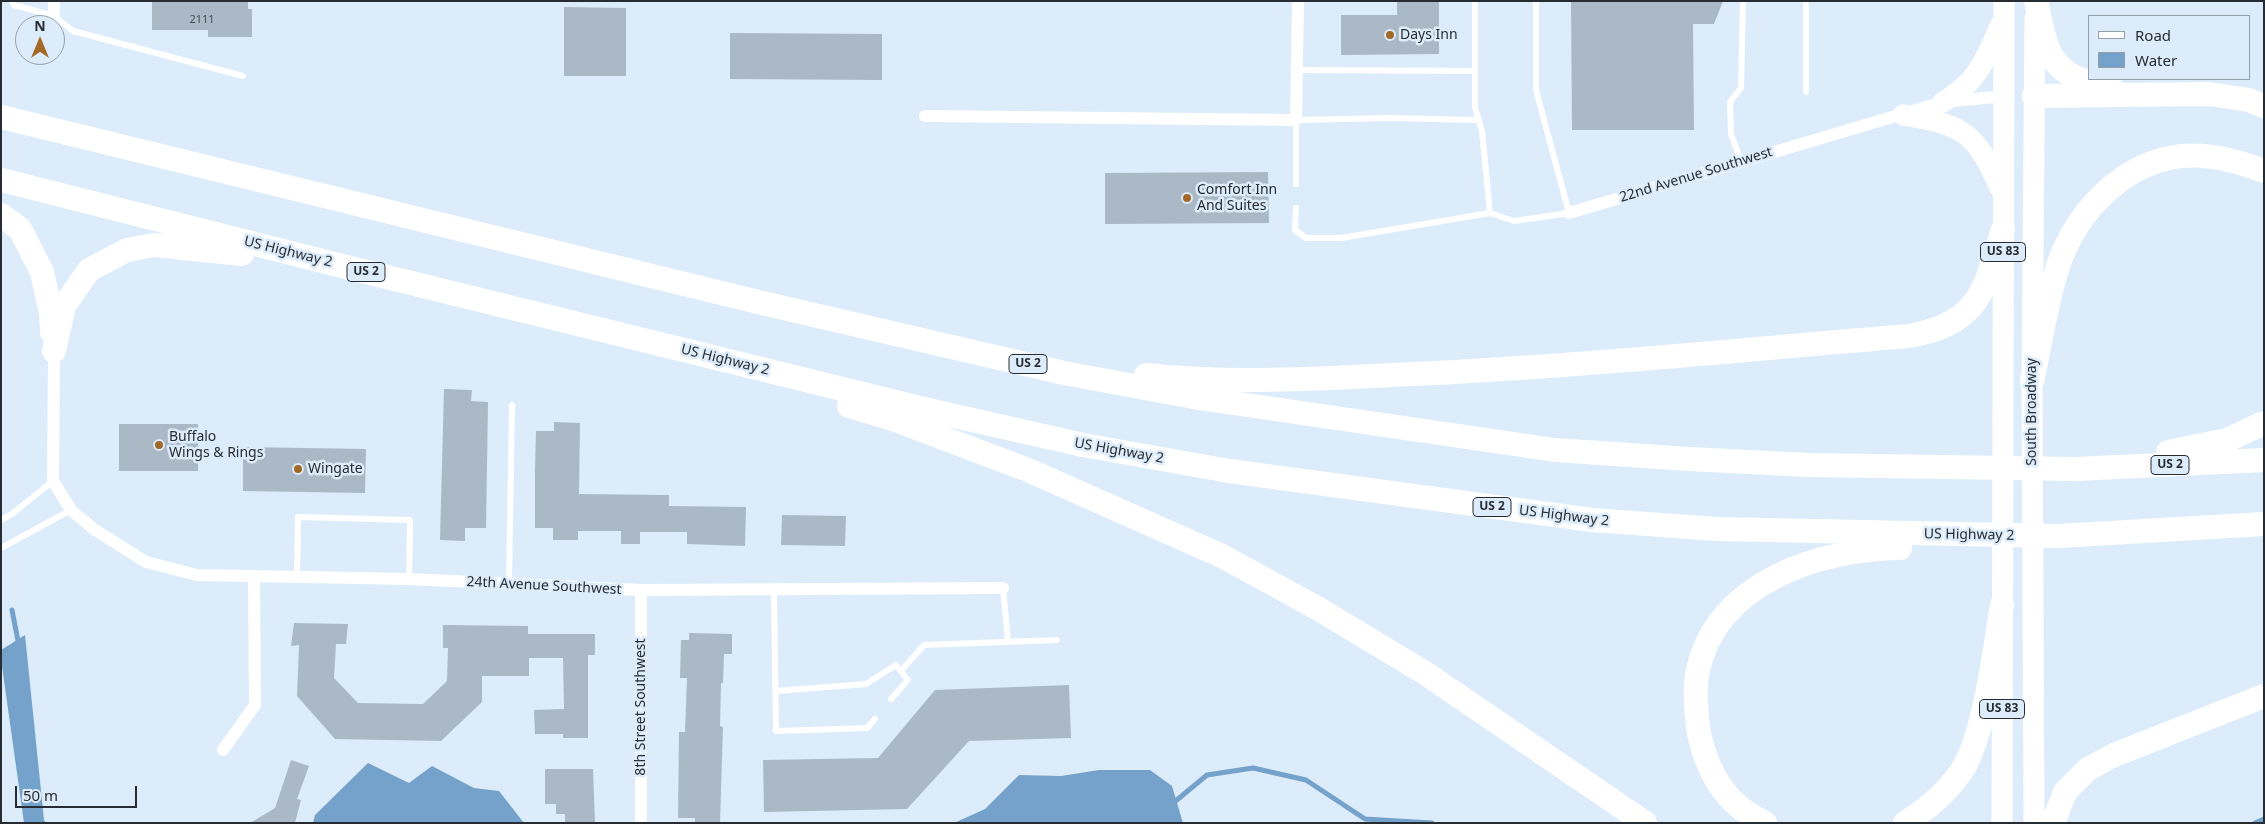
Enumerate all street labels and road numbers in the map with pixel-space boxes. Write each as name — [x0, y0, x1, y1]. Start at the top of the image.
street label: 22nd Avenue Southwest — [1618, 144, 1774, 206]
street label: US Highway 2 — [242, 233, 334, 271]
road number: US 83 — [1980, 242, 2026, 262]
road number: US 2 — [347, 262, 385, 282]
street label: US Highway 2 — [679, 341, 771, 379]
road number: US 2 — [1009, 354, 1047, 374]
street label: South Broadway — [2024, 358, 2040, 466]
street label: US Highway 2 — [1073, 435, 1165, 467]
road number: US 2 — [2151, 456, 2189, 474]
road number: US 2 — [1473, 498, 1511, 516]
street label: US Highway 2 — [1518, 502, 1610, 530]
street label: US Highway 2 — [1924, 526, 2014, 544]
street label: 24th Avenue Southwest — [466, 574, 622, 598]
street label: 8th Street Southwest — [633, 638, 649, 776]
road number: US 83 — [1980, 700, 2024, 719]

